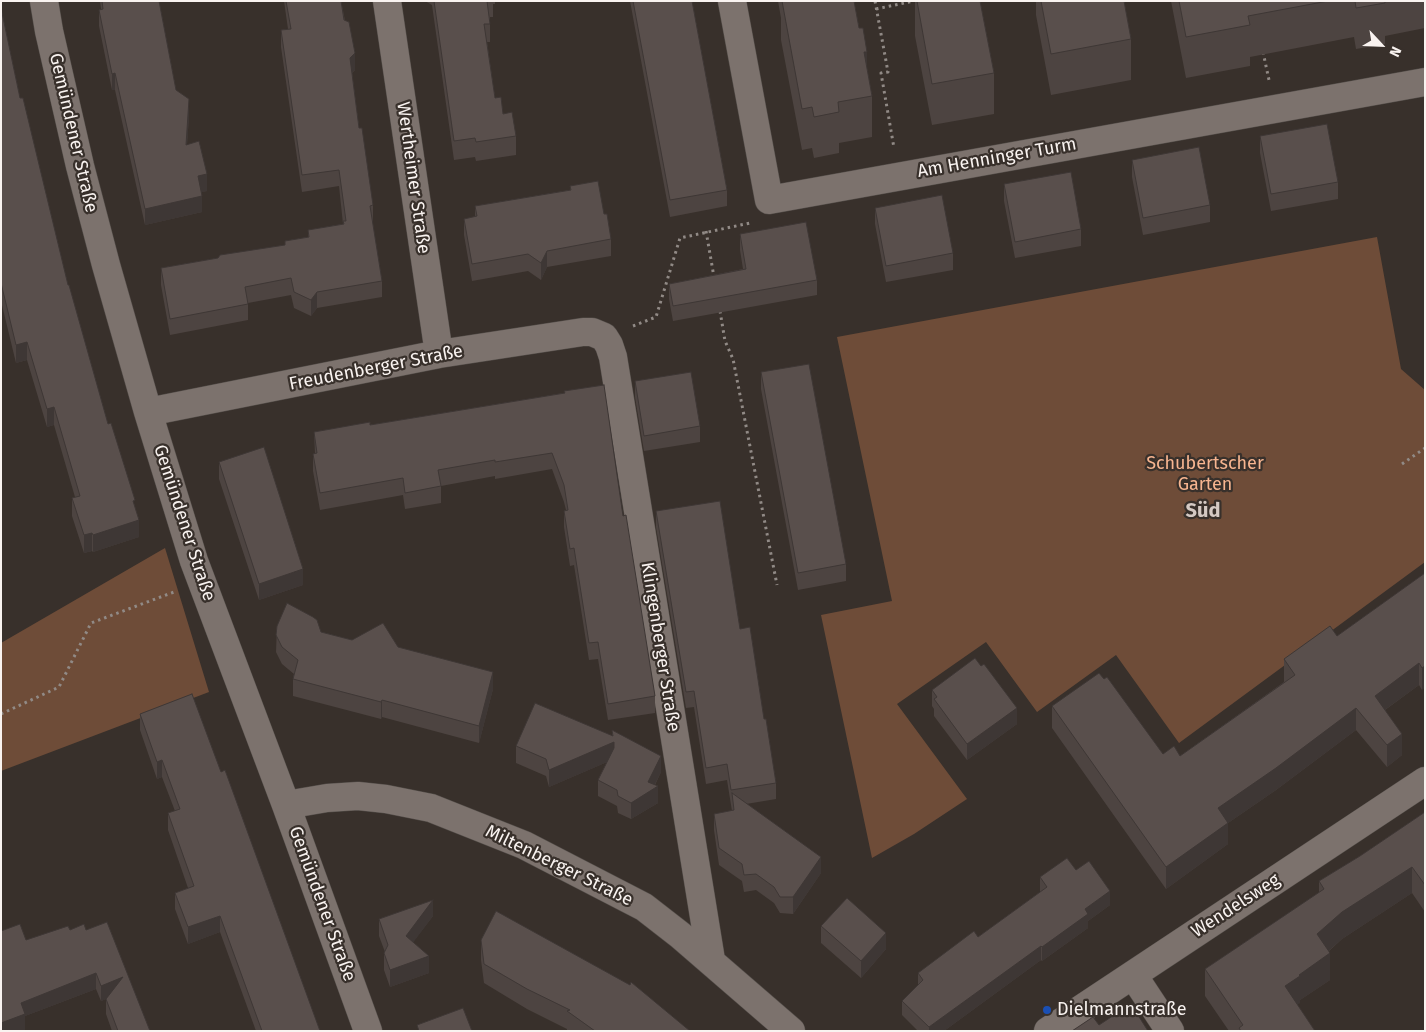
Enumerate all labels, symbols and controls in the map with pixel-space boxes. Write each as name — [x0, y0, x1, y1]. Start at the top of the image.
north arrow — [1356, 20, 1406, 70]
text: N — [1385, 44, 1405, 59]
street label: Gemündener Straße — [44, 51, 102, 215]
street label: Wertheimer Straße — [392, 101, 434, 255]
street label: Am Henninger Turm — [916, 133, 1078, 183]
street label: Freudenberger Straße — [287, 341, 465, 395]
street label: Gemündener Straße — [149, 442, 219, 604]
park label: Schubertscher Garten — [1146, 453, 1264, 496]
district label: Süd — [1186, 499, 1220, 523]
street label: Klingenberger Straße — [636, 561, 684, 733]
street label: Miltenberger Straße — [482, 821, 636, 911]
street label: Gemündener Straße — [284, 824, 360, 984]
street label: Wendelsweg — [1188, 869, 1284, 943]
place label: Dielmannstraße — [1057, 999, 1187, 1021]
marker: Dielmannstraße — [1041, 1004, 1053, 1016]

